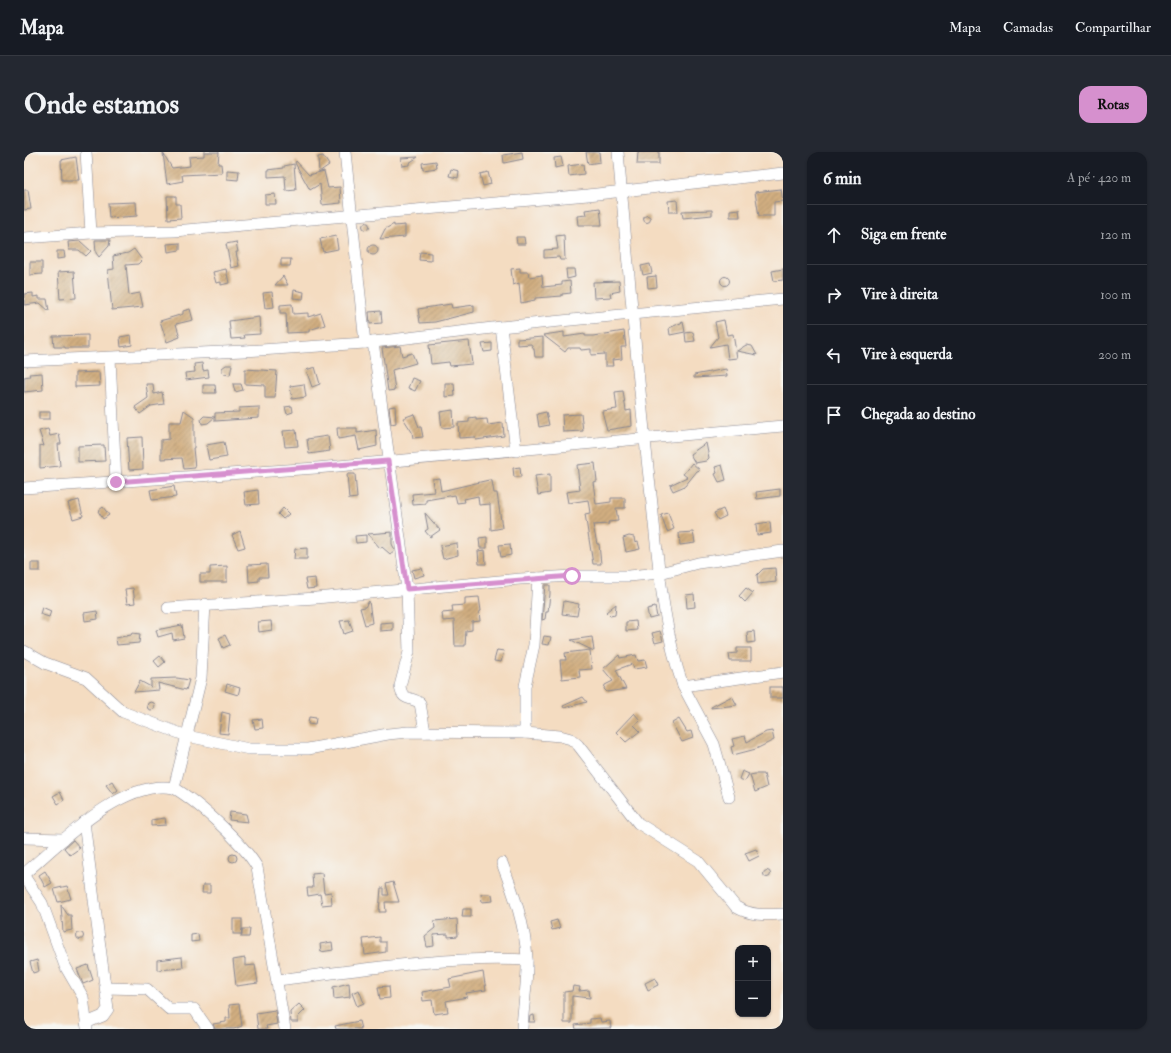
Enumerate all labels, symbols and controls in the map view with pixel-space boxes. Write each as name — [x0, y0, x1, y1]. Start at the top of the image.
text: Mapa — [20, 16, 64, 40]
text: Mapa — [949, 19, 981, 36]
text: Camadas — [1003, 19, 1053, 36]
text: Compartilhar — [1075, 19, 1151, 36]
button: Rotas — [1079, 86, 1147, 123]
text: Onde estamos — [24, 87, 179, 122]
text: 6 min — [823, 168, 862, 189]
text: A pé · 420 m — [1067, 170, 1131, 186]
icon: ahead — [823, 224, 845, 246]
text: Siga em frente — [861, 225, 947, 244]
text: 120 m — [1100, 227, 1131, 243]
icon: right — [823, 284, 845, 306]
text: Vire à direita — [861, 285, 938, 304]
text: 100 m — [1100, 287, 1131, 303]
icon: left — [823, 344, 845, 366]
text: Vire à esquerda — [861, 345, 952, 364]
text: 200 m — [1098, 347, 1131, 363]
icon: arrive — [823, 404, 845, 426]
text: Chegada ao destino — [861, 405, 976, 424]
route end — [107, 473, 125, 491]
route start — [563, 567, 581, 585]
map controls — [735, 945, 771, 1017]
button: + — [735, 945, 771, 981]
button: − — [735, 981, 771, 1017]

